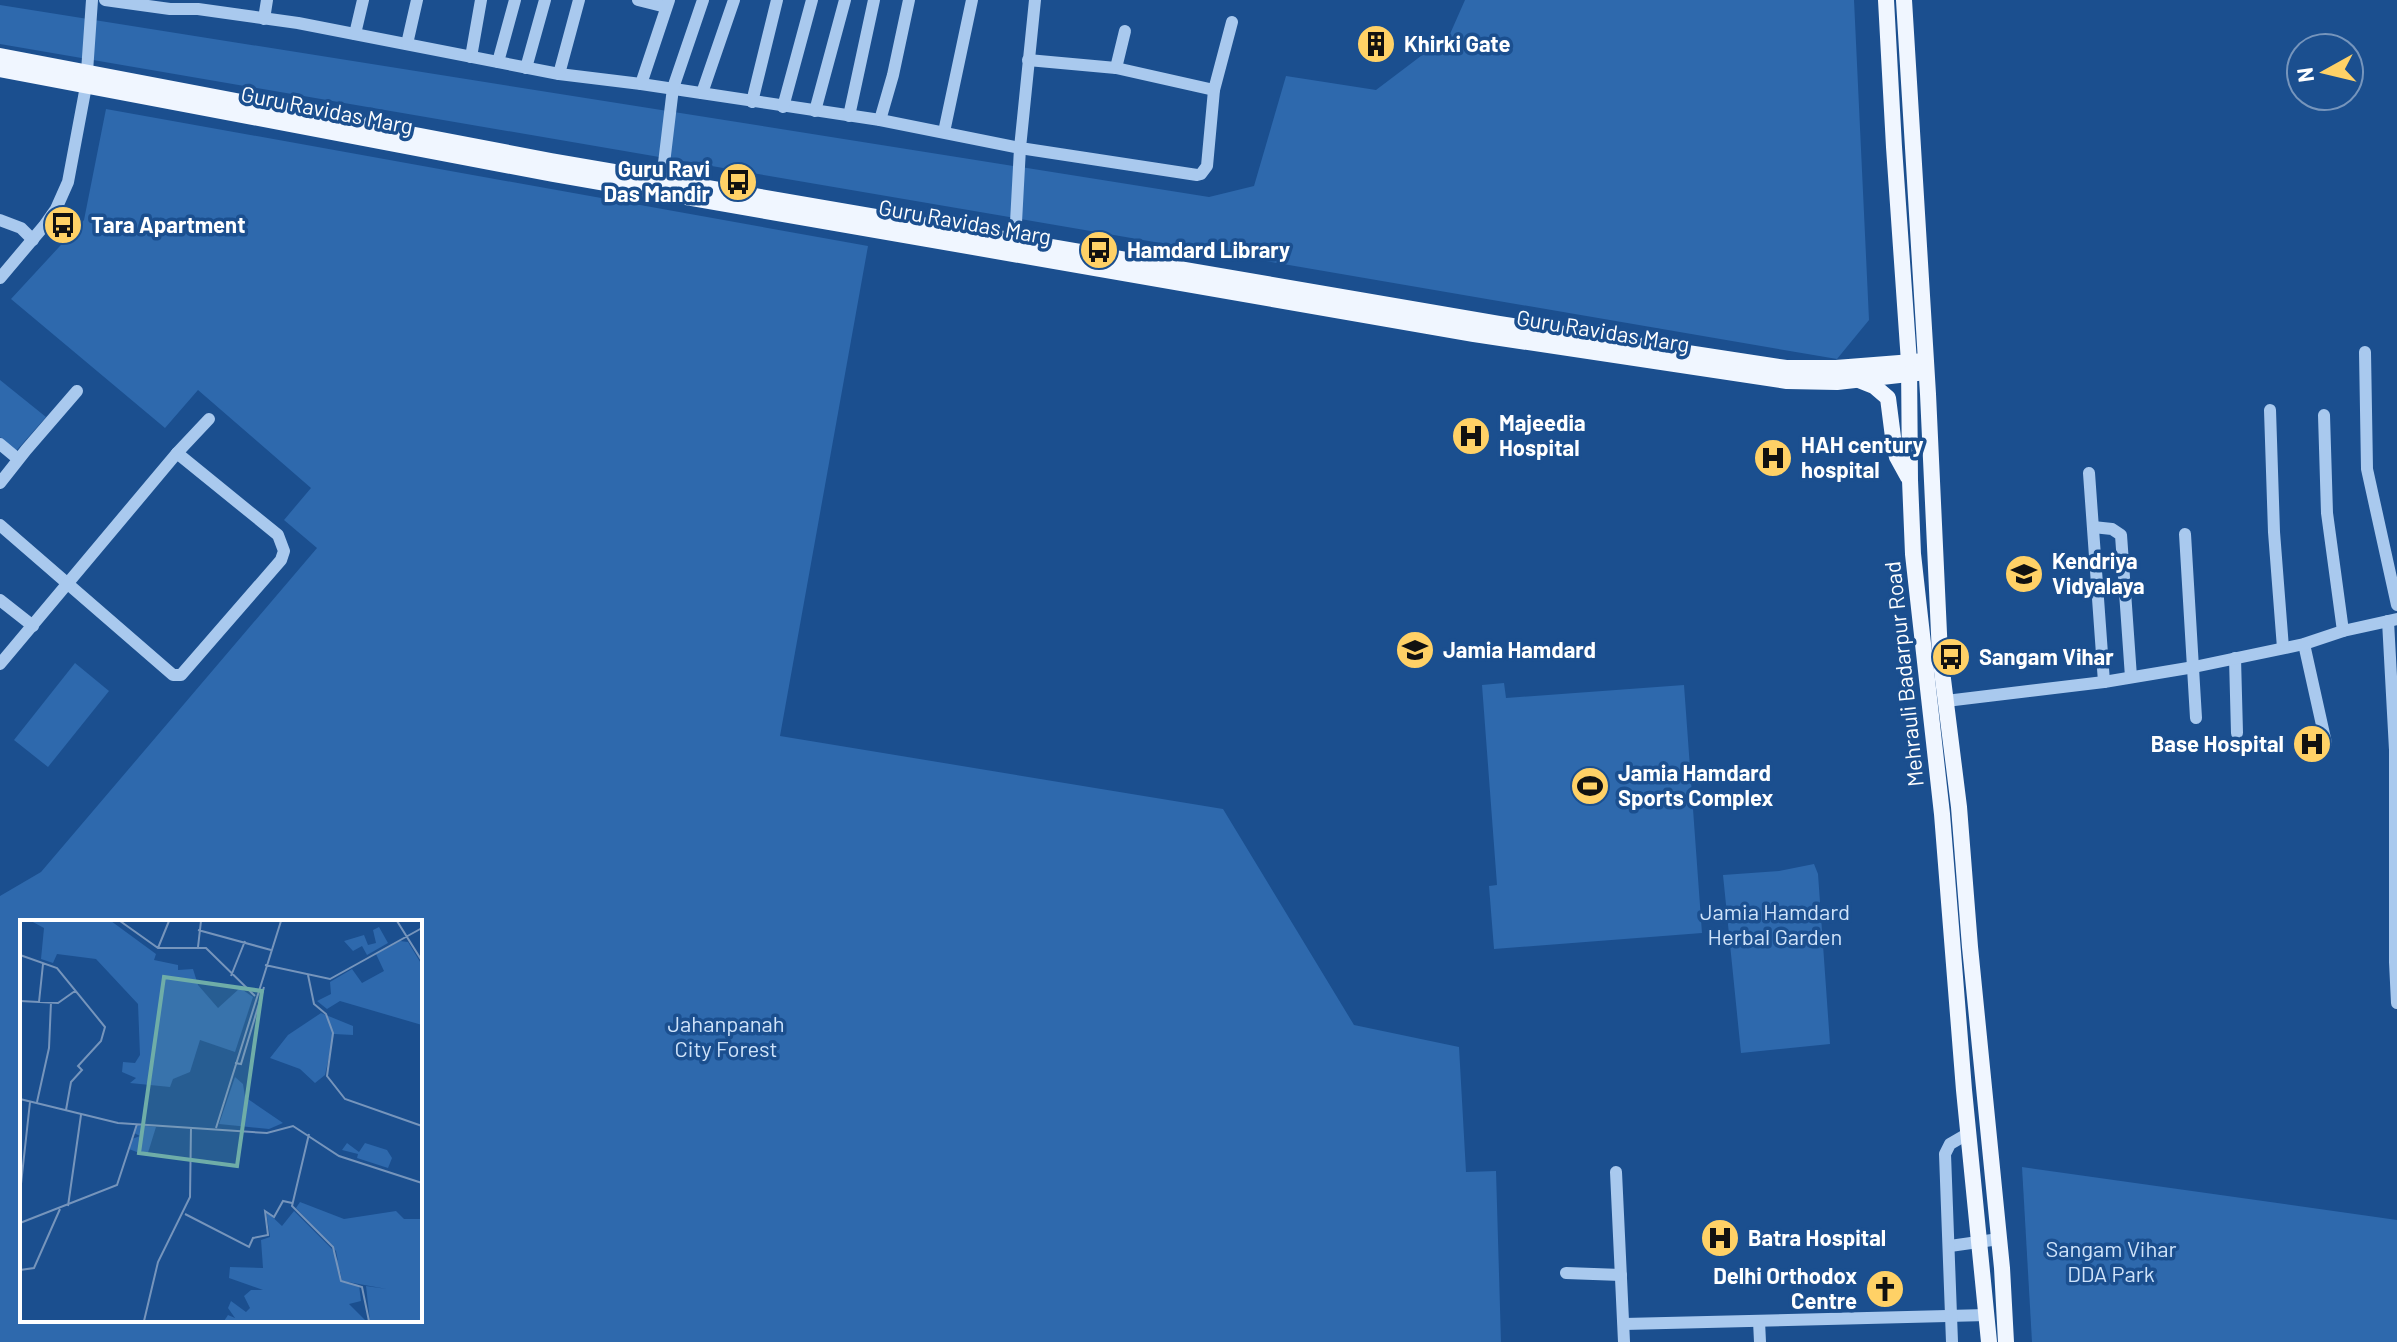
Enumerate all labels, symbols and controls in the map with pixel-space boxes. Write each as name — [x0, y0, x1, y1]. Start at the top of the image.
building icon: Khirki Gate — [1355, 23, 1397, 65]
place label: Khirki Gate — [1404, 30, 1511, 56]
north arrow — [2285, 32, 2365, 112]
text: N — [2290, 66, 2318, 84]
street label: Guru Ravidas Marg — [239, 80, 415, 138]
place label: Guru Ravi Das Mandir — [604, 155, 711, 206]
bus stop icon: Guru Ravi Das Mandir — [717, 161, 759, 203]
street label: Guru Ravidas Marg — [877, 193, 1054, 249]
bus stop icon: Tara Apartment — [42, 204, 84, 246]
place label: Tara Apartment — [91, 211, 246, 237]
bus stop icon: Hamdard Library — [1078, 229, 1120, 271]
place label: Hamdard Library — [1127, 236, 1290, 262]
street label: Guru Ravidas Marg — [1515, 303, 1692, 357]
place label: Majeedia Hospital — [1499, 409, 1586, 460]
hospital icon: Majeedia Hospital — [1450, 415, 1492, 457]
place label: HAH century hospital — [1801, 431, 1924, 482]
hospital icon: HAH century hospital — [1752, 437, 1794, 479]
place label: Kendriya Vidyalaya — [2052, 547, 2145, 598]
school or university icon: Kendriya Vidyalaya — [2003, 553, 2045, 595]
street label: Mehrauli Badarpur Road — [1878, 560, 1928, 788]
school or university icon: Jamia Hamdard — [1394, 629, 1436, 671]
place label: Jamia Hamdard — [1443, 636, 1596, 662]
bus stop icon: Sangam Vihar — [1930, 636, 1972, 678]
place label: Sangam Vihar — [1979, 643, 2114, 669]
hospital icon: Base Hospital — [2291, 723, 2333, 765]
place label: Base Hospital — [2151, 730, 2284, 756]
place label: Jamia Hamdard Sports Complex — [1618, 759, 1773, 810]
sports icon: Jamia Hamdard Sports Complex — [1569, 765, 1611, 807]
park label: Jamia Hamdard Herbal Garden — [1700, 898, 1850, 949]
inset map — [20, 920, 422, 1322]
park label: Jahanpanah City Forest — [667, 1010, 785, 1061]
hospital icon: Batra Hospital — [1699, 1217, 1741, 1259]
place label: Batra Hospital — [1748, 1224, 1886, 1250]
park label: Sangam Vihar DDA Park — [2045, 1235, 2177, 1286]
place label: Delhi Orthodox Centre — [1713, 1262, 1857, 1313]
church icon: Delhi Orthodox Centre — [1864, 1268, 1906, 1310]

